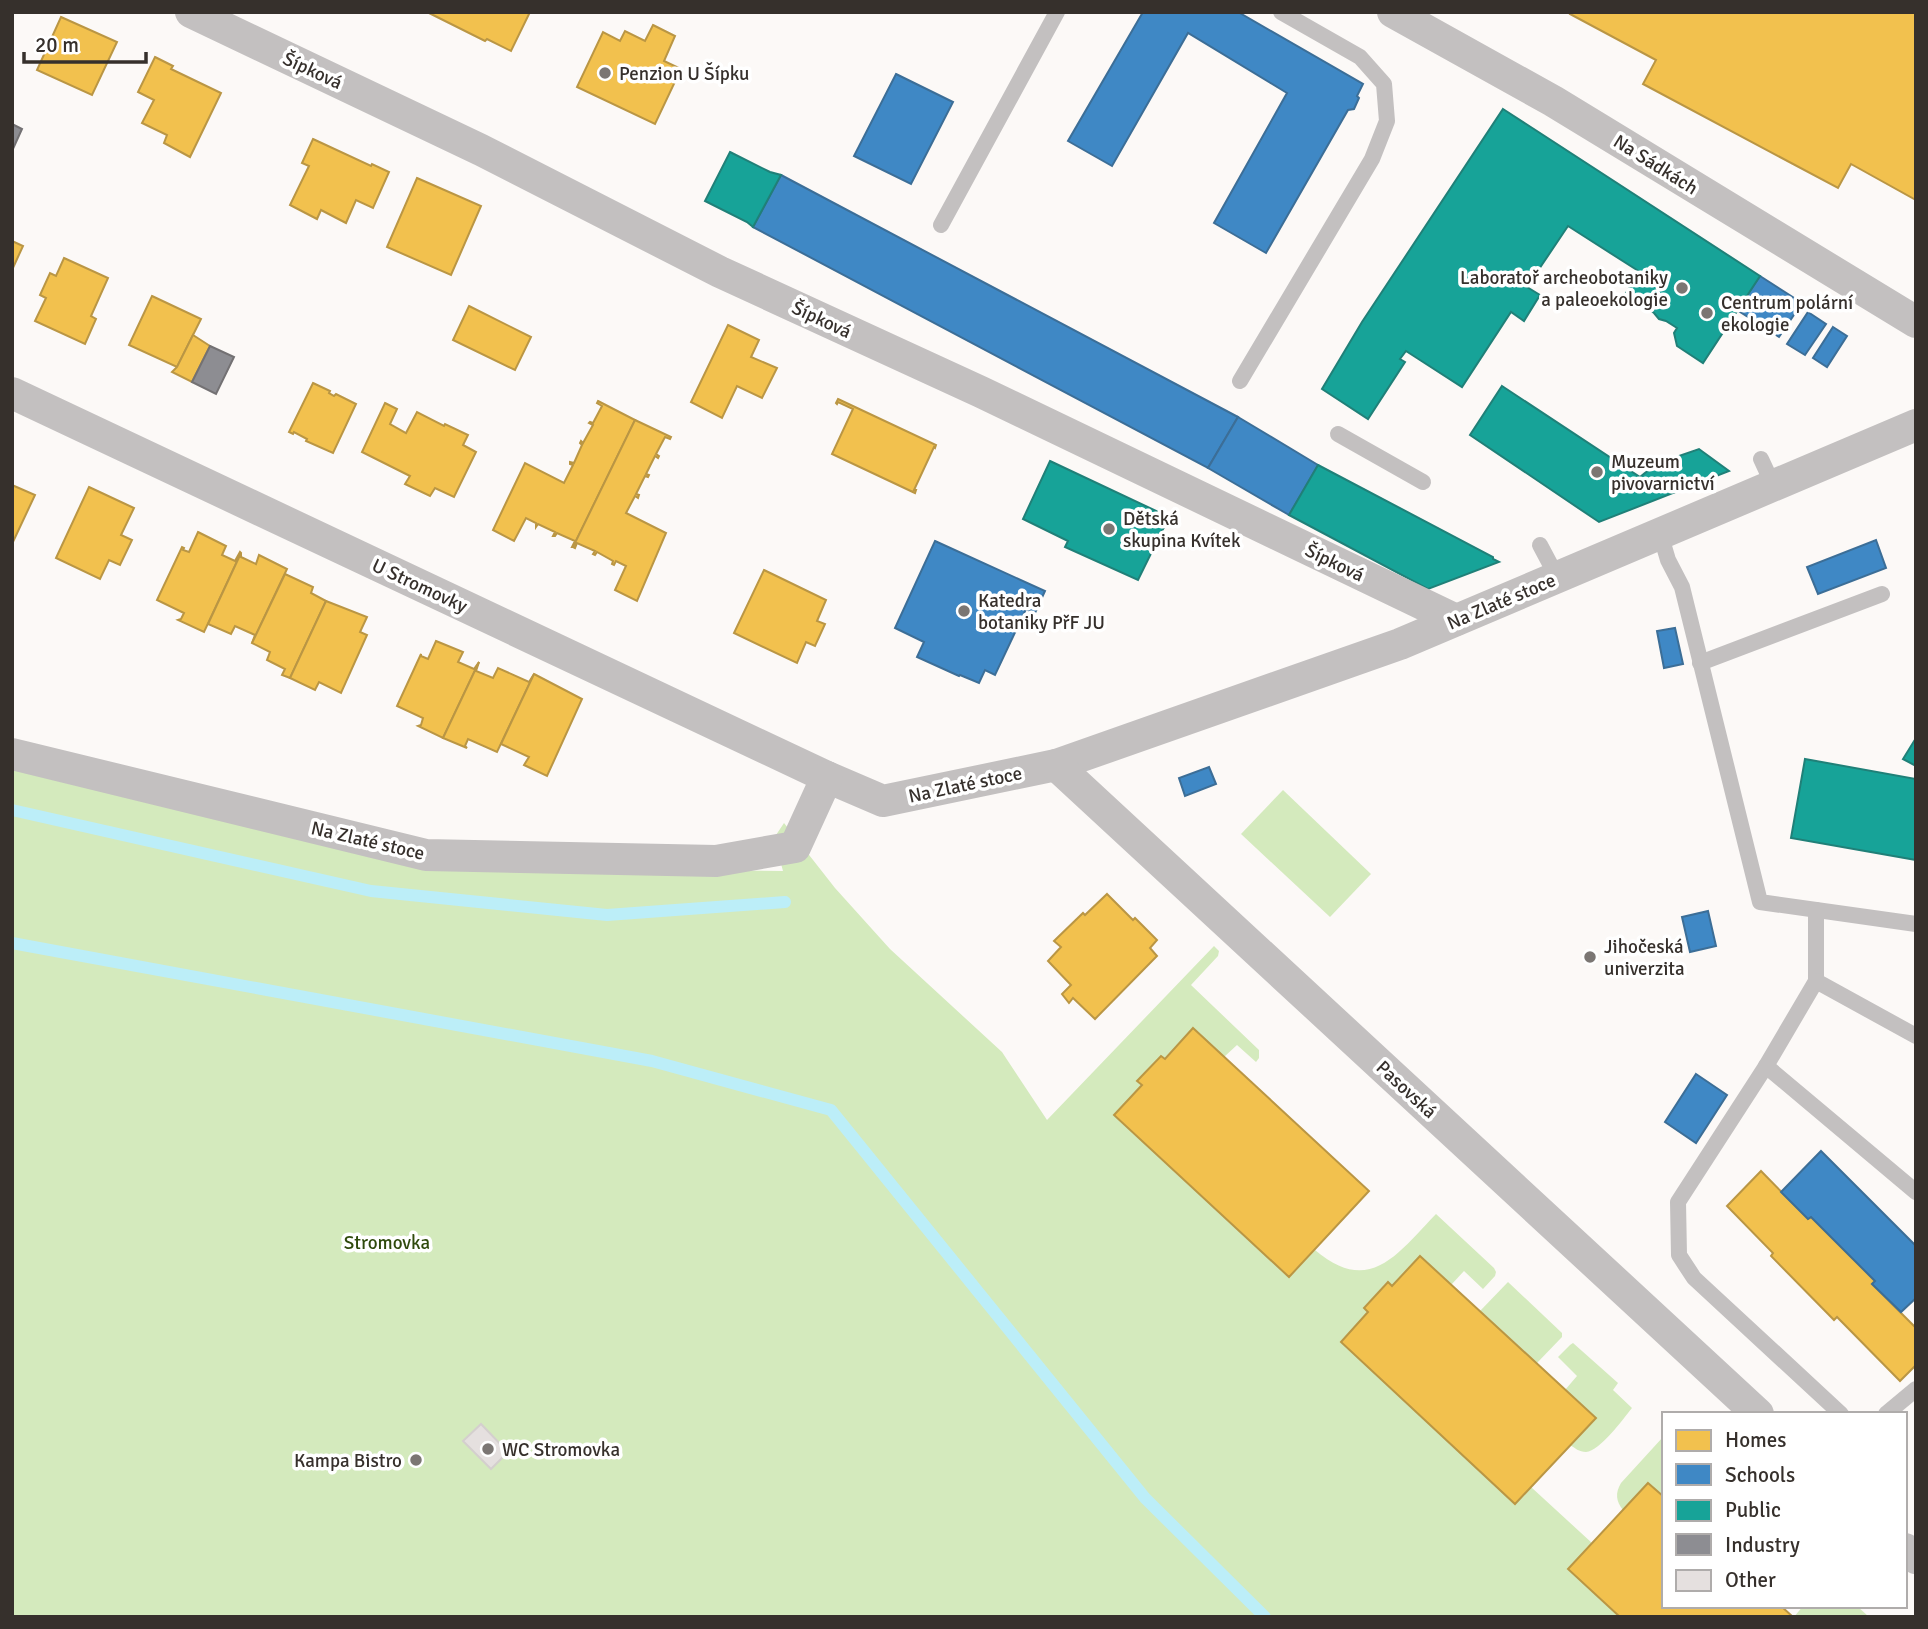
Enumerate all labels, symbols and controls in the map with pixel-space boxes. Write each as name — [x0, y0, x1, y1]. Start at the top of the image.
scale bar — [24, 21, 147, 65]
text: 20 m — [35, 32, 79, 58]
street label: Šípková — [279, 46, 347, 95]
place label: Penzion U Šípku — [619, 61, 749, 86]
marker: Penzion U Šípku — [597, 65, 613, 81]
street label: Na Sádkách — [1609, 129, 1702, 200]
place label: Laboratoř archeobotaniky a paleoekologie — [1460, 266, 1668, 312]
marker: Laboratoř archeobotaniky a paleoekologie — [1674, 280, 1690, 296]
place label: Centrum polární ekologie — [1721, 291, 1854, 337]
street label: Šípková — [788, 295, 856, 344]
marker: Centrum polární ekologie — [1699, 305, 1715, 321]
place label: Muzeum pivovarnictví — [1611, 450, 1715, 496]
marker: Muzeum pivovarnictví — [1589, 464, 1605, 480]
place label: Dětská skupina Kvítek — [1123, 507, 1241, 553]
marker: Dětská skupina Kvítek — [1101, 521, 1117, 537]
street label: Šípková — [1301, 537, 1369, 587]
street label: U Stromovky — [368, 553, 471, 618]
street label: Na Zlaté stoce — [1443, 568, 1559, 636]
place label: Katedra botaniky PřF JU — [978, 589, 1105, 635]
marker: Katedra botaniky PřF JU — [956, 603, 972, 619]
street label: Na Zlaté stoce — [906, 761, 1024, 809]
street label: Na Zlaté stoce — [309, 816, 427, 866]
place label: Jihočeská univerzita — [1604, 935, 1685, 981]
marker: Jihočeská univerzita — [1582, 949, 1598, 965]
street label: Pasovská — [1371, 1056, 1442, 1124]
park label: Stromovka — [344, 1231, 430, 1255]
legend — [1662, 1412, 1907, 1608]
text: Homes — [1725, 1427, 1787, 1453]
place label: WC Stromovka — [502, 1438, 620, 1462]
marker: WC Stromovka — [480, 1441, 496, 1457]
place label: Kampa Bistro — [294, 1449, 402, 1473]
marker: Kampa Bistro — [408, 1452, 424, 1468]
text: Schools — [1725, 1462, 1795, 1488]
text: Public — [1725, 1497, 1781, 1523]
text: Industry — [1725, 1532, 1800, 1558]
text: Other — [1725, 1567, 1776, 1593]

